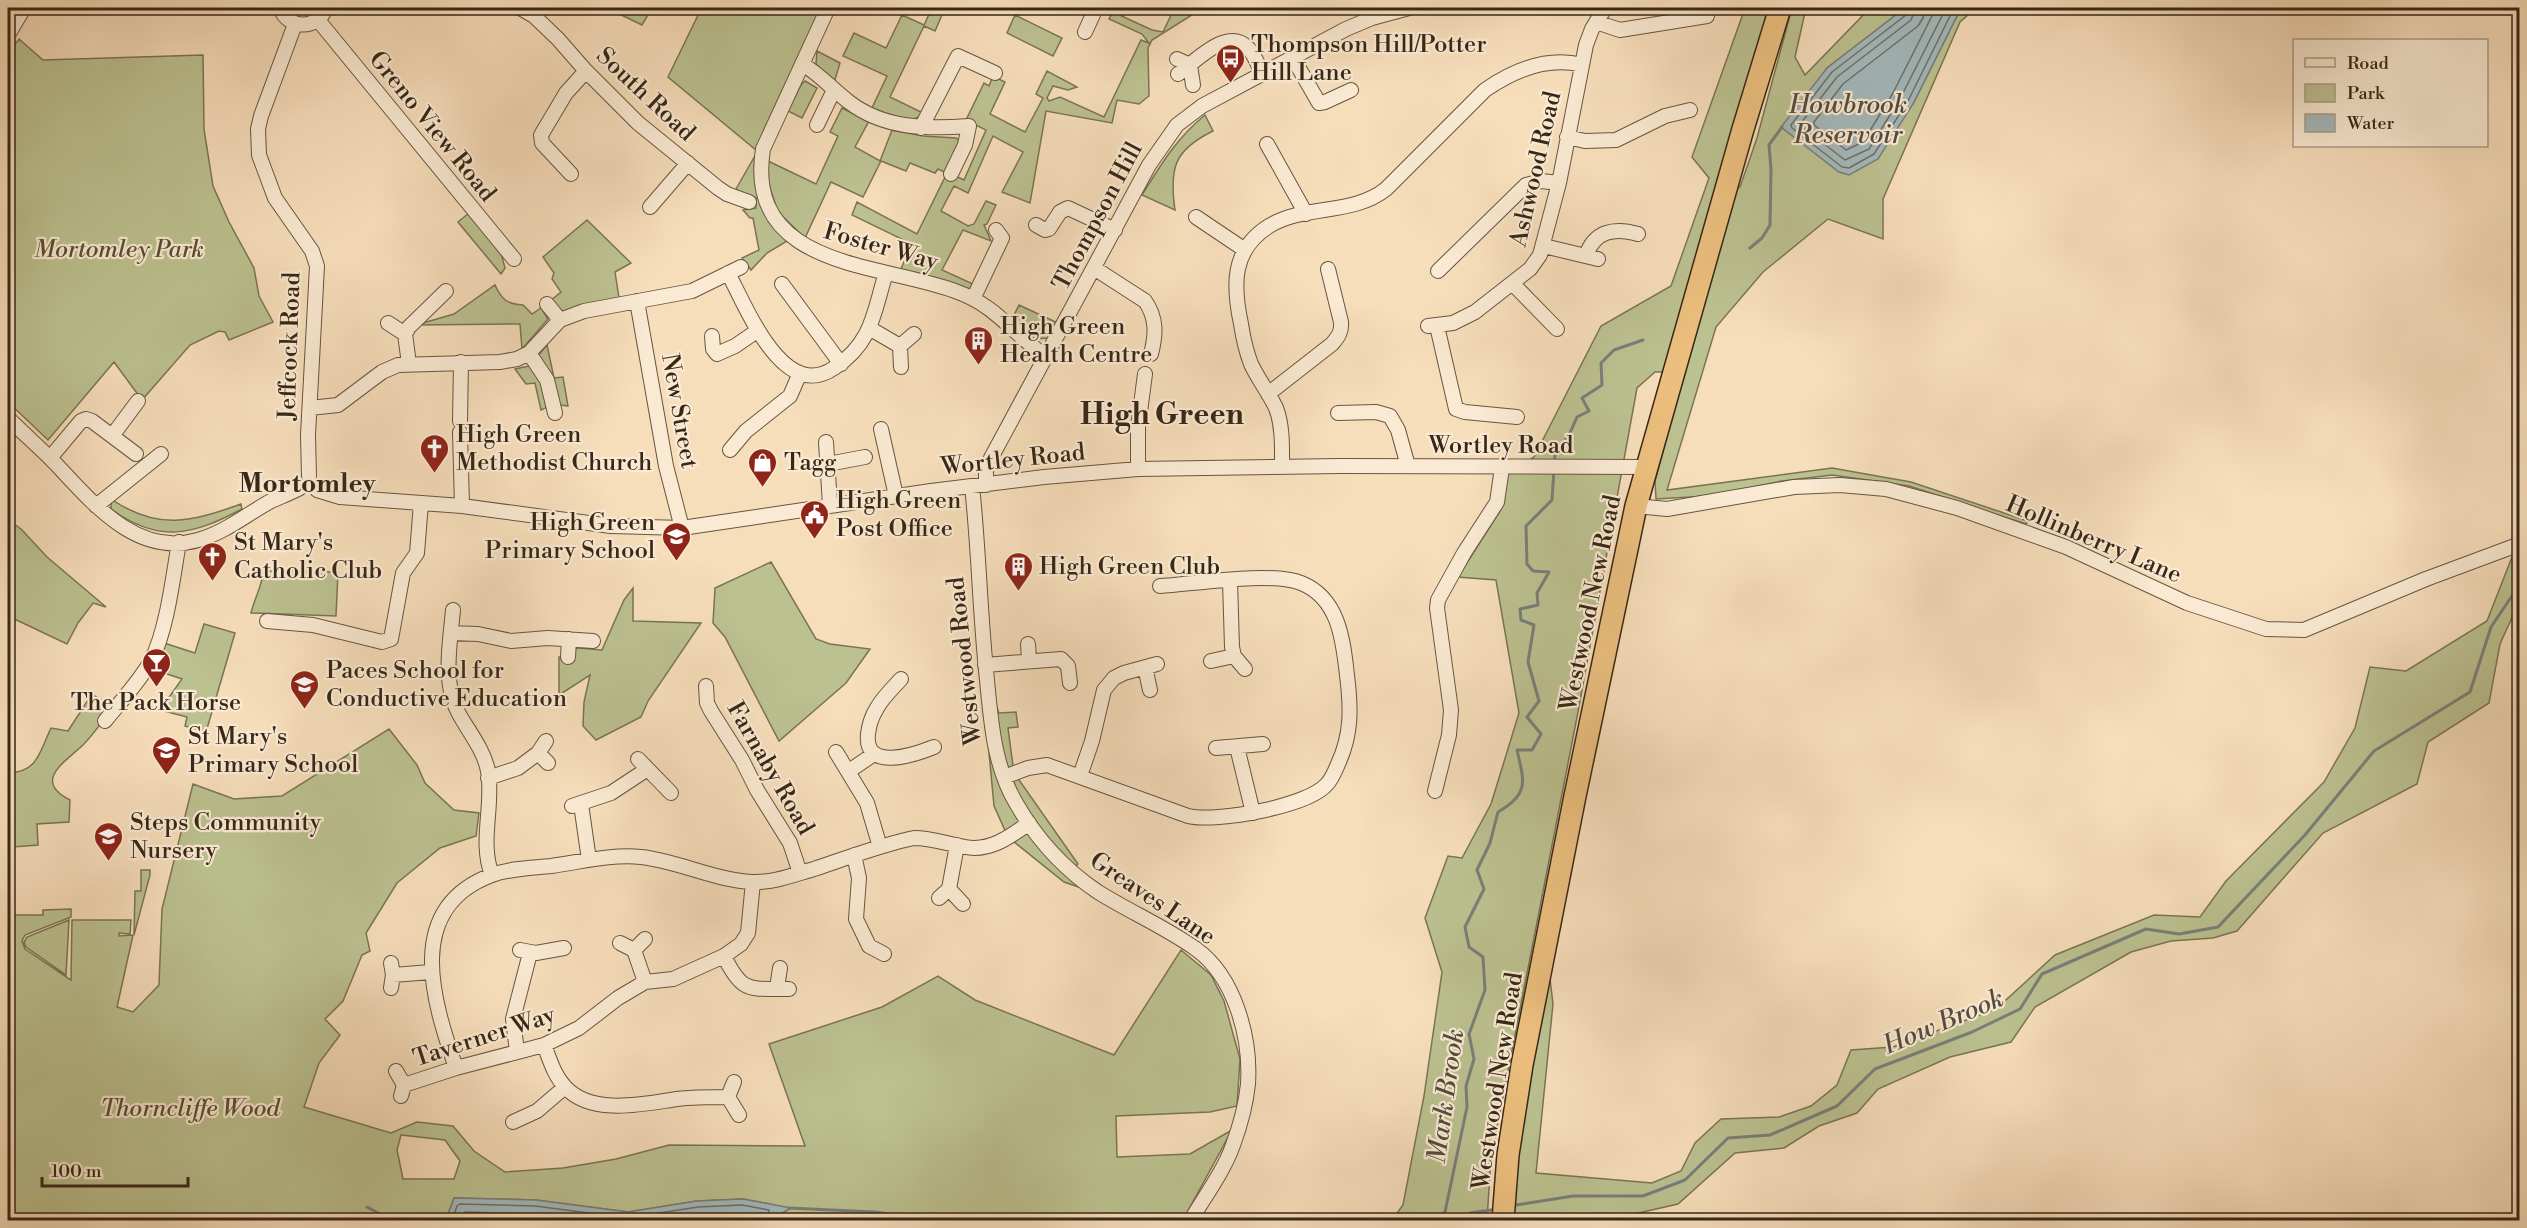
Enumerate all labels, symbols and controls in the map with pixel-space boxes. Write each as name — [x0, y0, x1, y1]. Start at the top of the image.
place label: Thompson Hill/Potter Hill Lane — [1251, 30, 1487, 88]
legend — [2293, 39, 2488, 147]
street label: South Road — [590, 41, 701, 148]
bus stop icon: Thompson Hill/Potter Hill Lane — [1214, 42, 1246, 84]
street label: Greno View Road — [362, 45, 503, 208]
text: Road — [2347, 52, 2390, 75]
text: Park — [2347, 82, 2386, 105]
street label: Ashwood Road — [1503, 88, 1569, 251]
water label: Howbrook Reservoir — [1788, 89, 1907, 151]
text: Water — [2346, 112, 2395, 135]
street label: Thompson Hill — [1046, 137, 1150, 296]
street label: Foster Way — [820, 216, 942, 278]
park label: Mortomley Park — [34, 235, 204, 265]
street label: Jeffcock Road — [272, 271, 308, 422]
place label: High Green Health Centre — [1000, 312, 1152, 370]
building icon: High Green Health Centre — [963, 324, 995, 366]
street label: New Street — [654, 351, 704, 472]
district label: High Green — [1080, 396, 1245, 434]
place label: High Green Methodist Church — [456, 420, 652, 478]
street label: Wortley Road — [1428, 431, 1574, 461]
church icon: High Green Methodist Church — [419, 432, 451, 474]
street label: Wortley Road — [939, 437, 1087, 483]
shop icon: Tagg — [747, 446, 779, 488]
place label: Tagg — [784, 448, 837, 478]
district label: Mortomley — [238, 468, 377, 500]
place label: High Green Post Office — [836, 486, 961, 544]
street label: Hollinberry Lane — [2001, 489, 2186, 590]
street label: Westwood New Road — [1553, 492, 1629, 715]
public building icon: High Green Post Office — [799, 498, 831, 540]
place label: High Green Primary School — [485, 508, 655, 566]
school or university icon: High Green Primary School — [660, 520, 692, 562]
place label: St Mary's Catholic Club — [234, 528, 382, 586]
church icon: St Mary's Catholic Club — [197, 540, 229, 582]
building icon: High Green Club — [1002, 550, 1034, 592]
place label: High Green Club — [1039, 552, 1220, 582]
street label: Westwood Road — [941, 575, 989, 748]
bar icon: The Pack Horse — [140, 646, 172, 688]
place label: Paces School for Conductive Education — [326, 656, 567, 714]
school or university icon: Paces School for Conductive Education — [289, 668, 321, 710]
place label: The Pack Horse — [71, 688, 241, 718]
street label: Farnaby Road — [720, 696, 821, 841]
place label: St Mary's Primary School — [188, 722, 358, 780]
school or university icon: St Mary's Primary School — [151, 734, 183, 776]
place label: Steps Community Nursery — [130, 808, 322, 866]
school or university icon: Steps Community Nursery — [93, 820, 125, 862]
street label: Greaves Lane — [1084, 846, 1221, 952]
street label: Westwood New Road — [1466, 970, 1530, 1193]
water label: How Brook — [1877, 982, 2009, 1062]
street label: Taverner Way — [410, 1000, 559, 1074]
water label: Mark Brook — [1421, 1027, 1471, 1165]
park label: Thorncliffe Wood — [100, 1094, 281, 1124]
scale bar — [42, 1150, 188, 1188]
text: 100 m — [51, 1160, 102, 1183]

